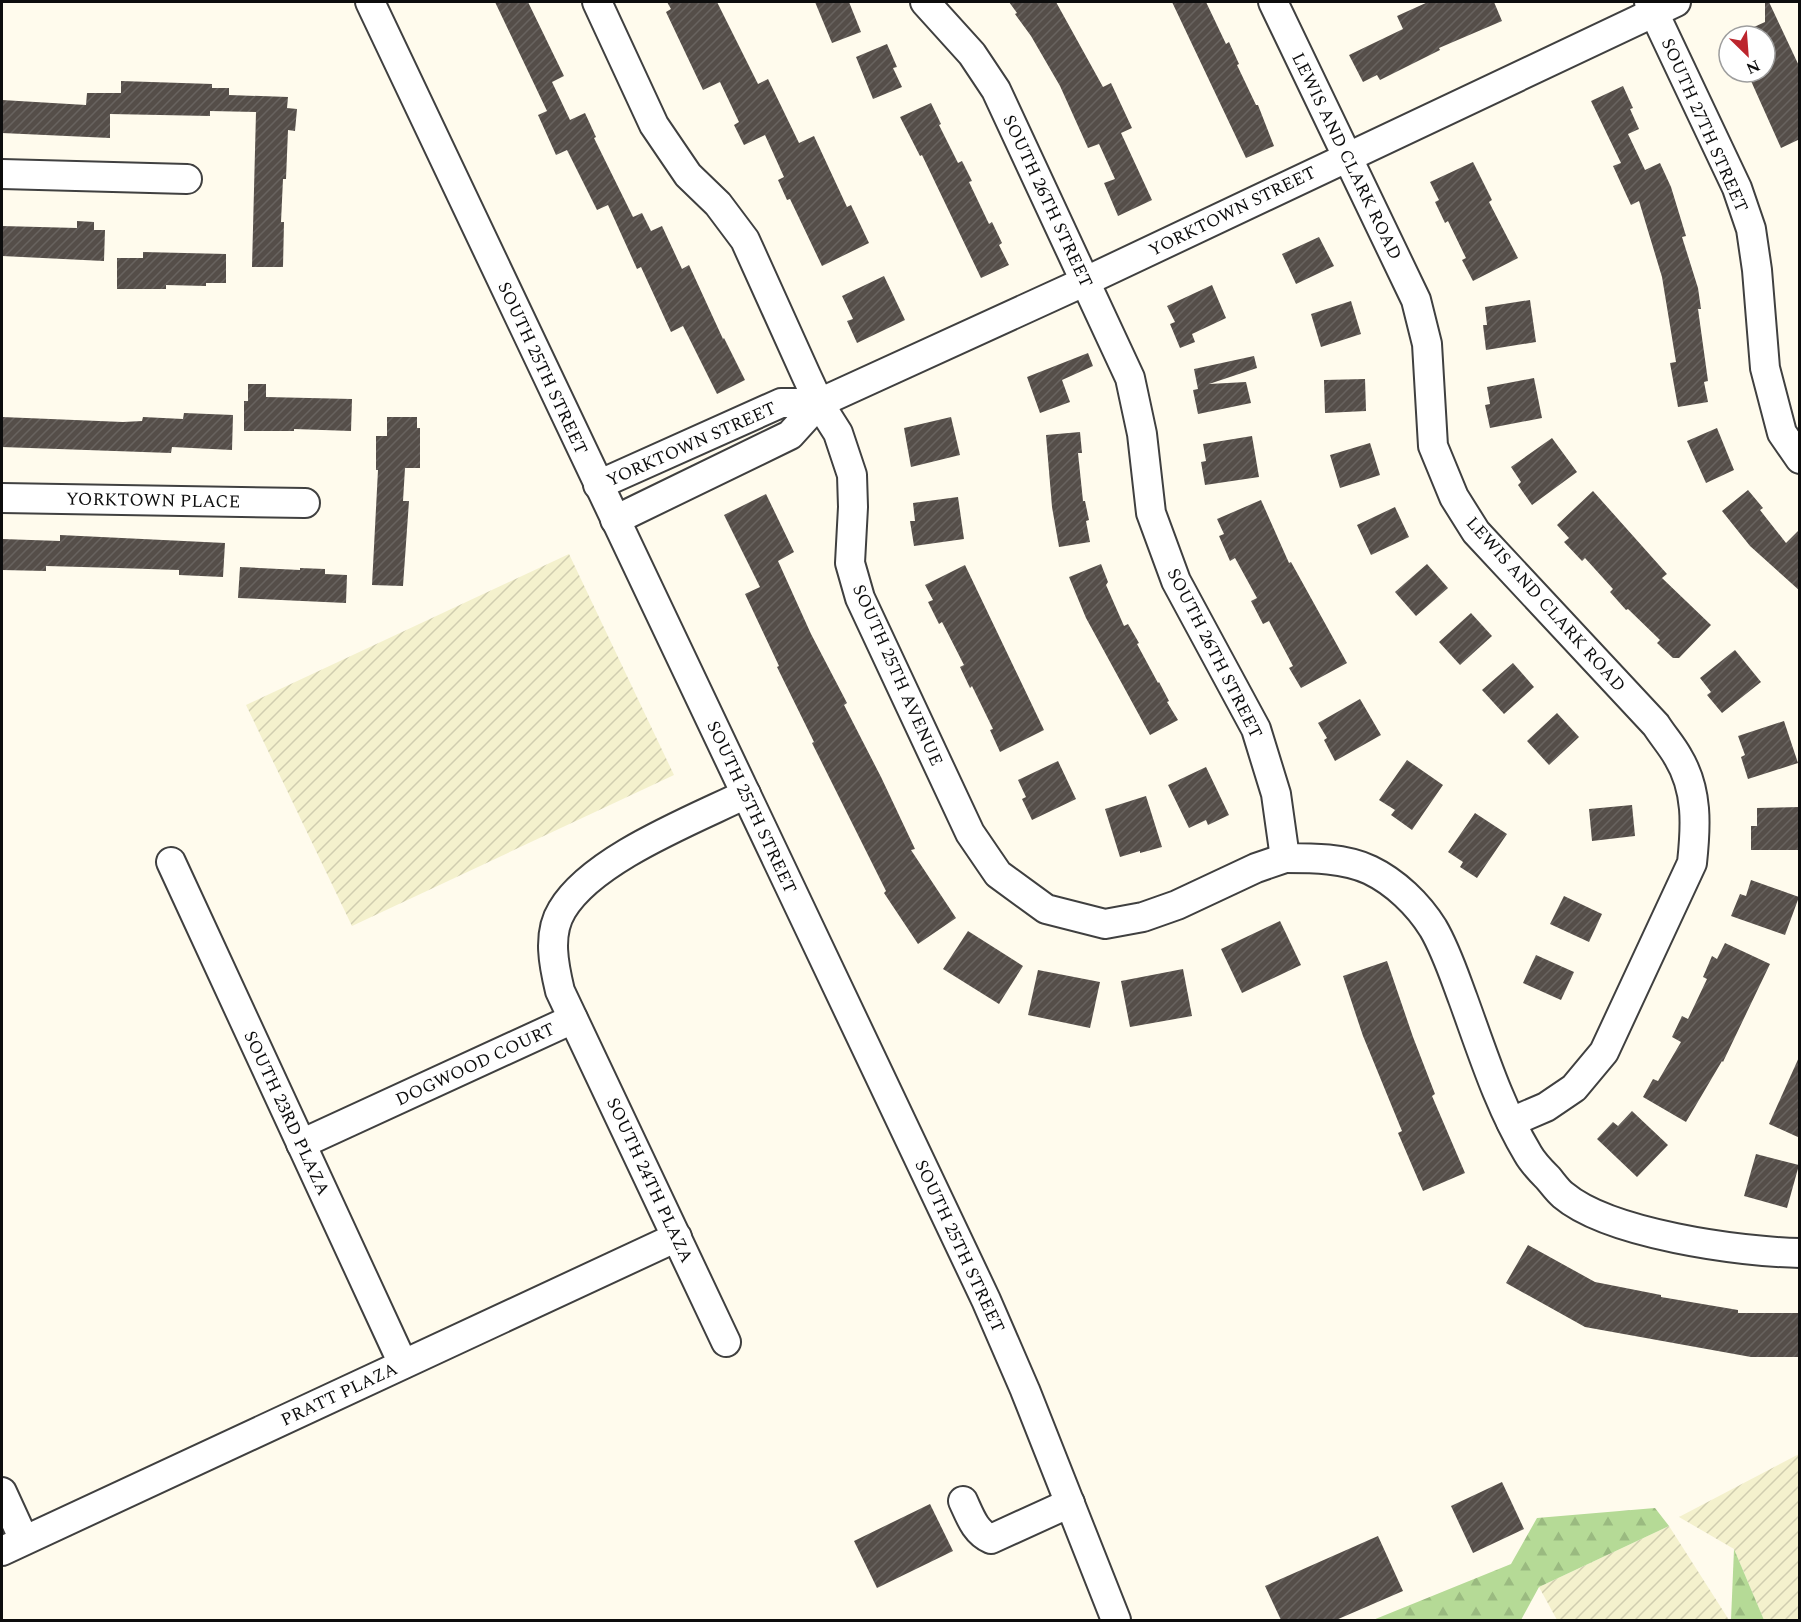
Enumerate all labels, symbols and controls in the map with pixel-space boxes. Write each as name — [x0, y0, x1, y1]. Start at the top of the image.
north arrow — [1717, 24, 1777, 84]
street label: SOUTH 27TH STREET — [1654, 34, 1755, 217]
street label: LEWIS AND CLARK ROAD — [1284, 48, 1409, 265]
text: N — [1742, 53, 1764, 80]
street label: SOUTH 26TH STREET — [996, 110, 1100, 292]
street label: YORKTOWN STREET — [1144, 159, 1321, 264]
street label: SOUTH 25TH STREET — [491, 277, 595, 459]
street label: YORKTOWN STREET — [602, 395, 780, 494]
street label: YORKTOWN PLACE — [66, 485, 240, 516]
street label: LEWIS AND CLARK ROAD — [1459, 511, 1632, 698]
street label: SOUTH 26TH STREET — [1160, 563, 1269, 743]
street label: SOUTH 25TH AVENUE — [845, 580, 950, 770]
street label: SOUTH 25TH STREET — [700, 716, 804, 898]
street label: DOGWOOD COURT — [391, 1016, 559, 1113]
street label: SOUTH 23RD PLAZA — [236, 1026, 337, 1200]
street label: SOUTH 24TH PLAZA — [599, 1093, 700, 1267]
street label: SOUTH 25TH STREET — [908, 1155, 1012, 1337]
street label: PRATT PLAZA — [276, 1356, 402, 1433]

